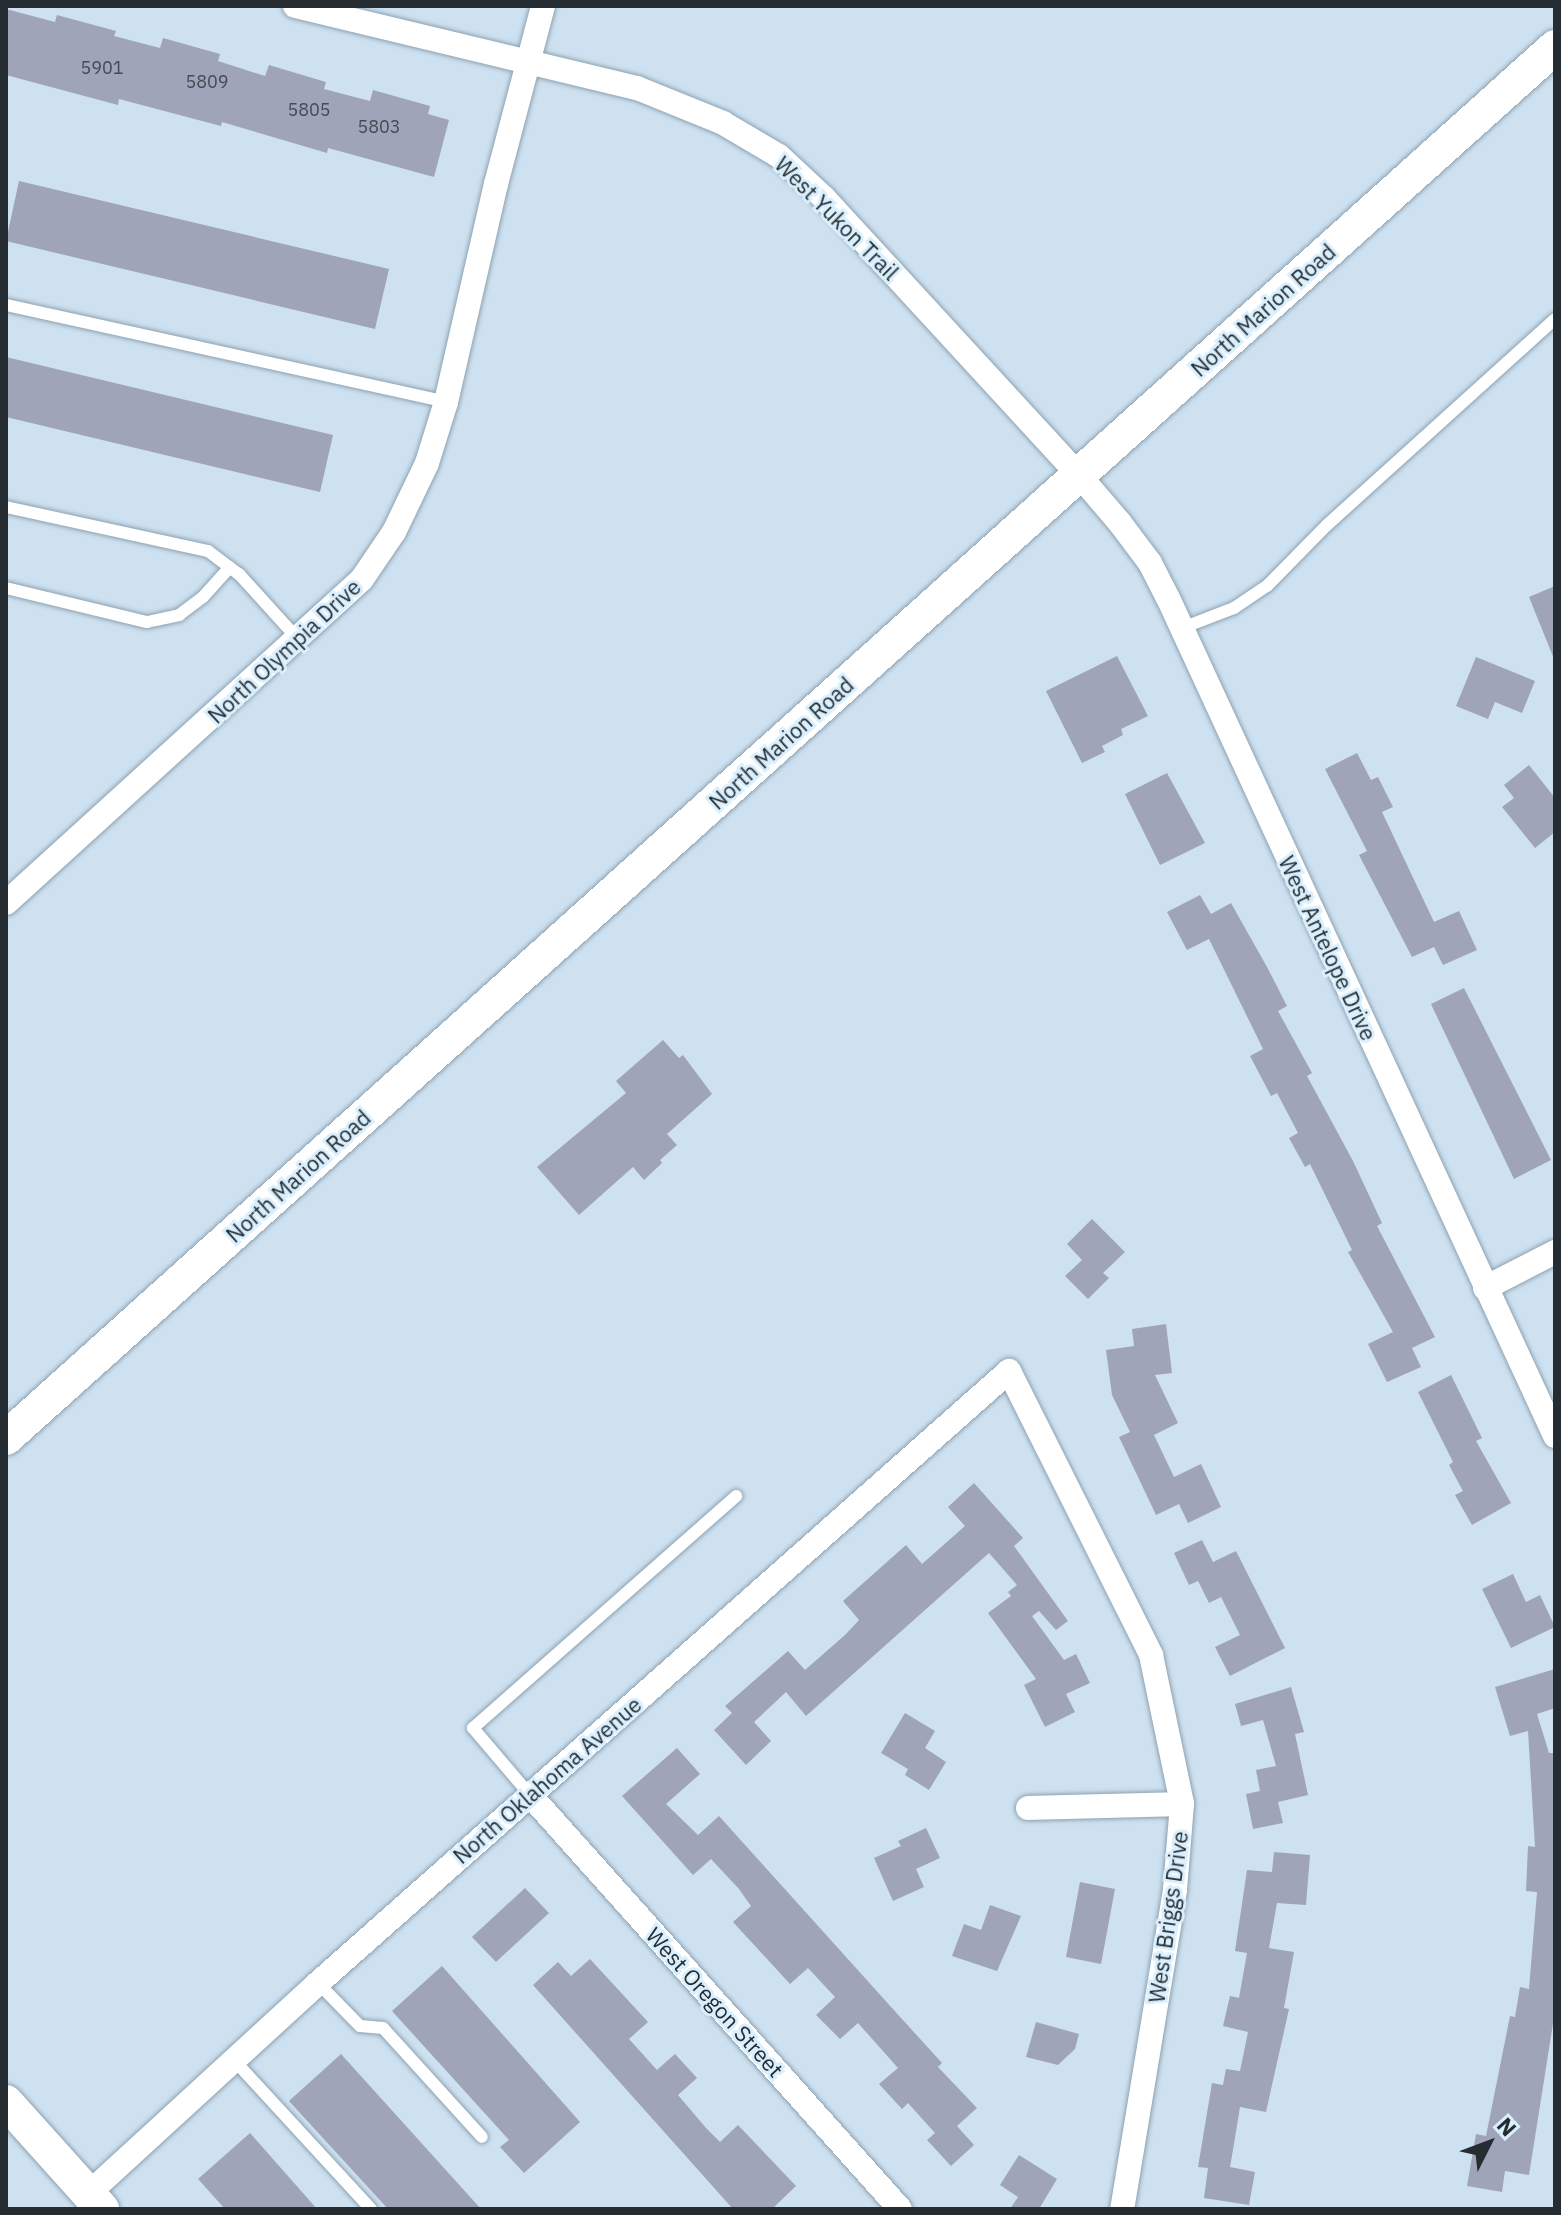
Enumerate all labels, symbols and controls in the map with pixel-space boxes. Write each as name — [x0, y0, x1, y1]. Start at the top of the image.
house number: 5901 — [80, 57, 124, 79]
house number: 5809 — [185, 71, 229, 93]
house number: 5805 — [287, 99, 331, 121]
house number: 5803 — [357, 116, 401, 138]
street label: West Yukon Trail — [770, 151, 904, 285]
street label: North Marion Road — [1185, 238, 1341, 382]
street label: North Olympia Drive — [202, 573, 366, 729]
street label: North Marion Road — [703, 671, 859, 815]
street label: West Antelope Drive — [1274, 852, 1382, 1044]
street label: North Marion Road — [220, 1104, 376, 1248]
street label: North Oklahoma Avenue — [447, 1691, 647, 1869]
street label: West Briggs Drive — [1143, 1830, 1193, 2004]
street label: West Oregon Street — [641, 1922, 789, 2082]
north arrow — [1449, 2103, 1529, 2183]
text: N — [1491, 2111, 1523, 2142]

